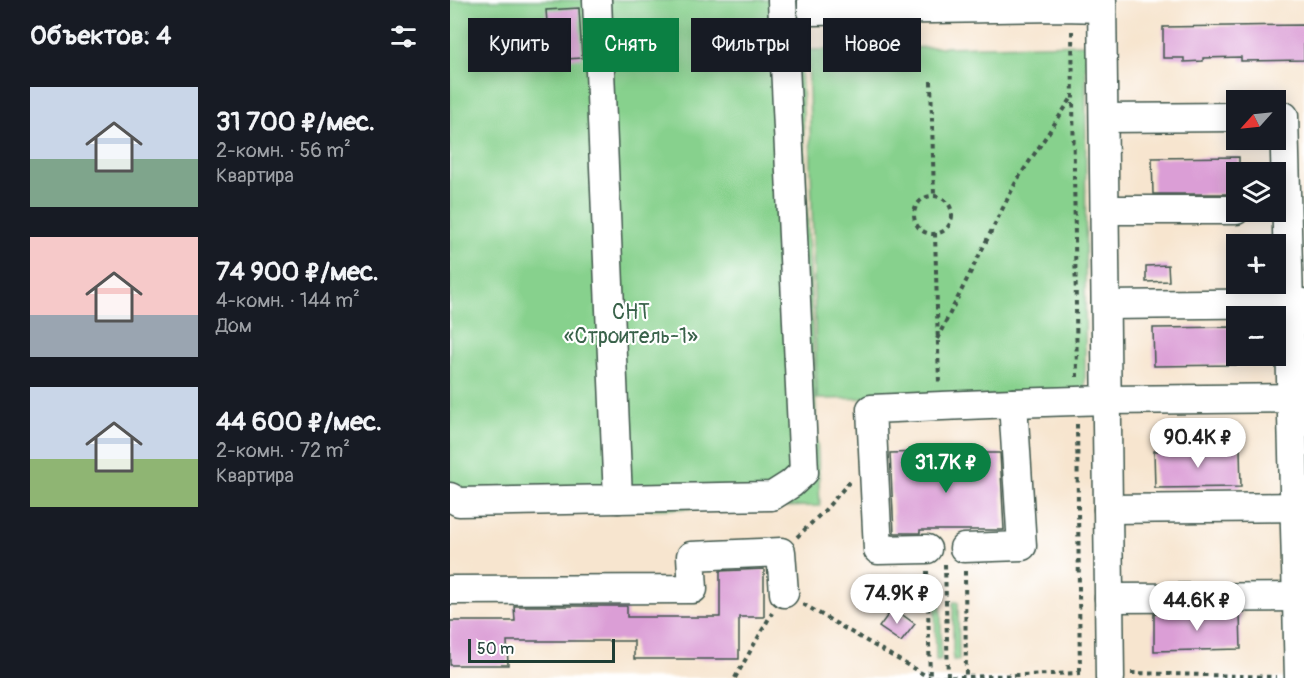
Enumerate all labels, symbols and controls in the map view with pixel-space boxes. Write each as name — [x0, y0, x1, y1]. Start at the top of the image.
chip: Купить — [468, 18, 571, 72]
chip: Снять — [583, 18, 679, 72]
chip: Фильтры — [691, 18, 811, 72]
chip: Новое — [823, 18, 921, 72]
text: Объектов: 4 — [30, 20, 171, 52]
icon: filters — [387, 20, 420, 53]
north arrow — [1226, 90, 1286, 150]
map controls — [1226, 90, 1286, 366]
text: 31 700 ₽/мес. — [216, 106, 375, 138]
icon: home — [78, 111, 150, 183]
text: 2-комн. · 56 m² — [216, 138, 351, 163]
button: layers — [1226, 162, 1286, 222]
text: Квартира — [216, 163, 294, 188]
button: + — [1226, 234, 1286, 294]
text: 74 900 ₽/мес. — [216, 256, 379, 288]
icon: home — [78, 261, 150, 333]
text: 4-комн. · 144 m² — [216, 288, 360, 313]
park label: СНТ «Строитель-1» — [564, 299, 698, 350]
button: − — [1226, 306, 1286, 366]
text: Дом — [216, 313, 252, 338]
text: 44 600 ₽/мес. — [216, 406, 382, 438]
icon: home — [78, 411, 150, 483]
pin: 90.4K ₽ — [1143, 418, 1253, 469]
text: 90.4K ₽ — [1164, 425, 1232, 450]
text: 2-комн. · 72 m² — [216, 438, 350, 463]
pin: 31.7K ₽ — [891, 443, 1001, 494]
text: 31.7K ₽ — [915, 450, 977, 475]
text: Квартира — [216, 463, 294, 488]
pin: 74.9K ₽ — [842, 574, 952, 625]
text: 74.9K ₽ — [864, 581, 930, 606]
pin: 44.6K ₽ — [1142, 581, 1252, 632]
text: 44.6K ₽ — [1163, 588, 1231, 613]
scale bar — [468, 636, 615, 664]
text: 50 m — [477, 639, 514, 659]

